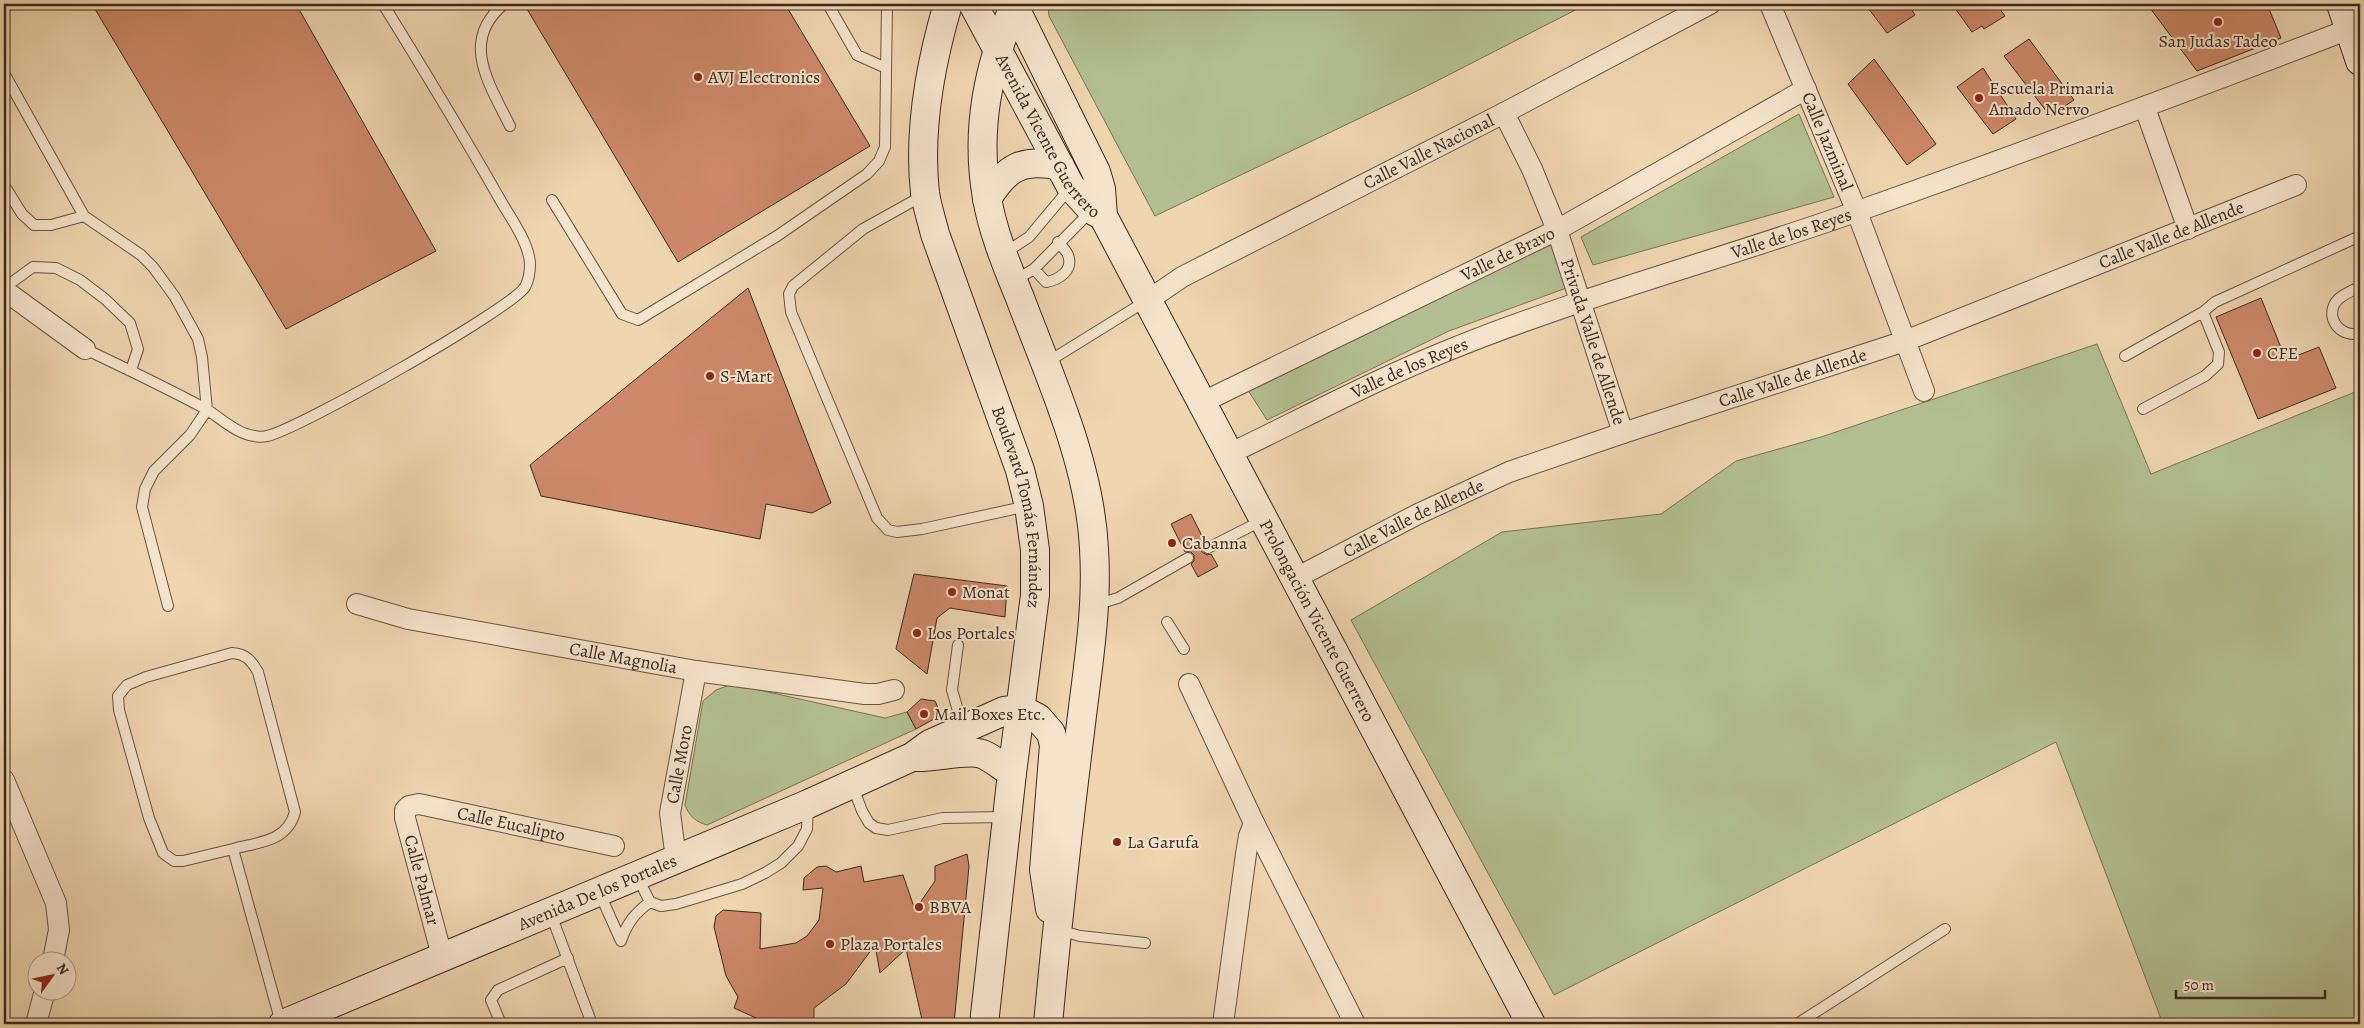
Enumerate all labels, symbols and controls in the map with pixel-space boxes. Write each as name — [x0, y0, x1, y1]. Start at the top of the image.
marker: San Judas Tadeo — [2212, 16, 2224, 28]
place label: San Judas Tadeo — [2159, 29, 2278, 53]
street label: Avenida Vicente Guerrero — [989, 49, 1104, 224]
place label: AVJ Electronics — [707, 65, 820, 89]
marker: AVJ Electronics — [692, 71, 704, 83]
place label: Escuela Primaria Amado Nervo — [1988, 76, 2115, 121]
street label: Calle Jazminal — [1796, 88, 1859, 195]
marker: Escuela Primaria Amado Nervo — [1973, 92, 1985, 104]
street label: Calle Valle Nacional — [1359, 108, 1499, 195]
street label: Calle Valle de Allende — [2095, 195, 2247, 275]
street label: Valle de los Reyes — [1727, 202, 1855, 265]
street label: Valle de Bravo — [1456, 221, 1559, 287]
street label: Privada Valle de Allende — [1555, 255, 1632, 428]
street label: Valle de los Reyes — [1346, 332, 1471, 405]
place label: CFE — [2267, 341, 2298, 365]
street label: Calle Valle de Allende — [1715, 342, 1870, 413]
marker: CFE — [2251, 347, 2263, 359]
place label: S-Mart — [720, 364, 772, 388]
marker: S-Mart — [704, 370, 716, 382]
street label: Boulevard Tomás Fernández — [986, 403, 1047, 610]
street label: Calle Valle de Allende — [1339, 473, 1488, 563]
street label: Prolongación Vicente Guerrero — [1254, 515, 1381, 726]
place label: Cabanna — [1182, 531, 1248, 555]
marker: Cabanna — [1166, 537, 1178, 549]
place label: Monat — [962, 580, 1010, 604]
marker: Monat — [946, 586, 958, 598]
place label: Los Portales — [927, 621, 1015, 645]
marker: Los Portales — [911, 627, 923, 639]
street label: Calle Magnolia — [567, 636, 680, 680]
place label: Mail Boxes Etc. — [934, 702, 1046, 726]
marker: Mail Boxes Etc. — [918, 708, 930, 720]
street label: Calle Moro — [660, 723, 698, 806]
street label: Calle Eucalipto — [455, 801, 567, 847]
place label: La Garufa — [1127, 830, 1200, 854]
street label: Calle Palmar — [398, 832, 446, 928]
marker: La Garufa — [1111, 836, 1123, 848]
street label: Avenida De los Portales — [513, 848, 681, 937]
place label: BBVA — [929, 895, 972, 919]
marker: BBVA — [913, 901, 925, 913]
place label: Plaza Portales — [840, 932, 942, 956]
marker: Plaza Portales — [824, 938, 836, 950]
north arrow — [28, 950, 78, 1000]
text: N — [52, 960, 73, 979]
scale bar — [2176, 968, 2325, 1000]
text: 50 m — [2184, 975, 2214, 995]

